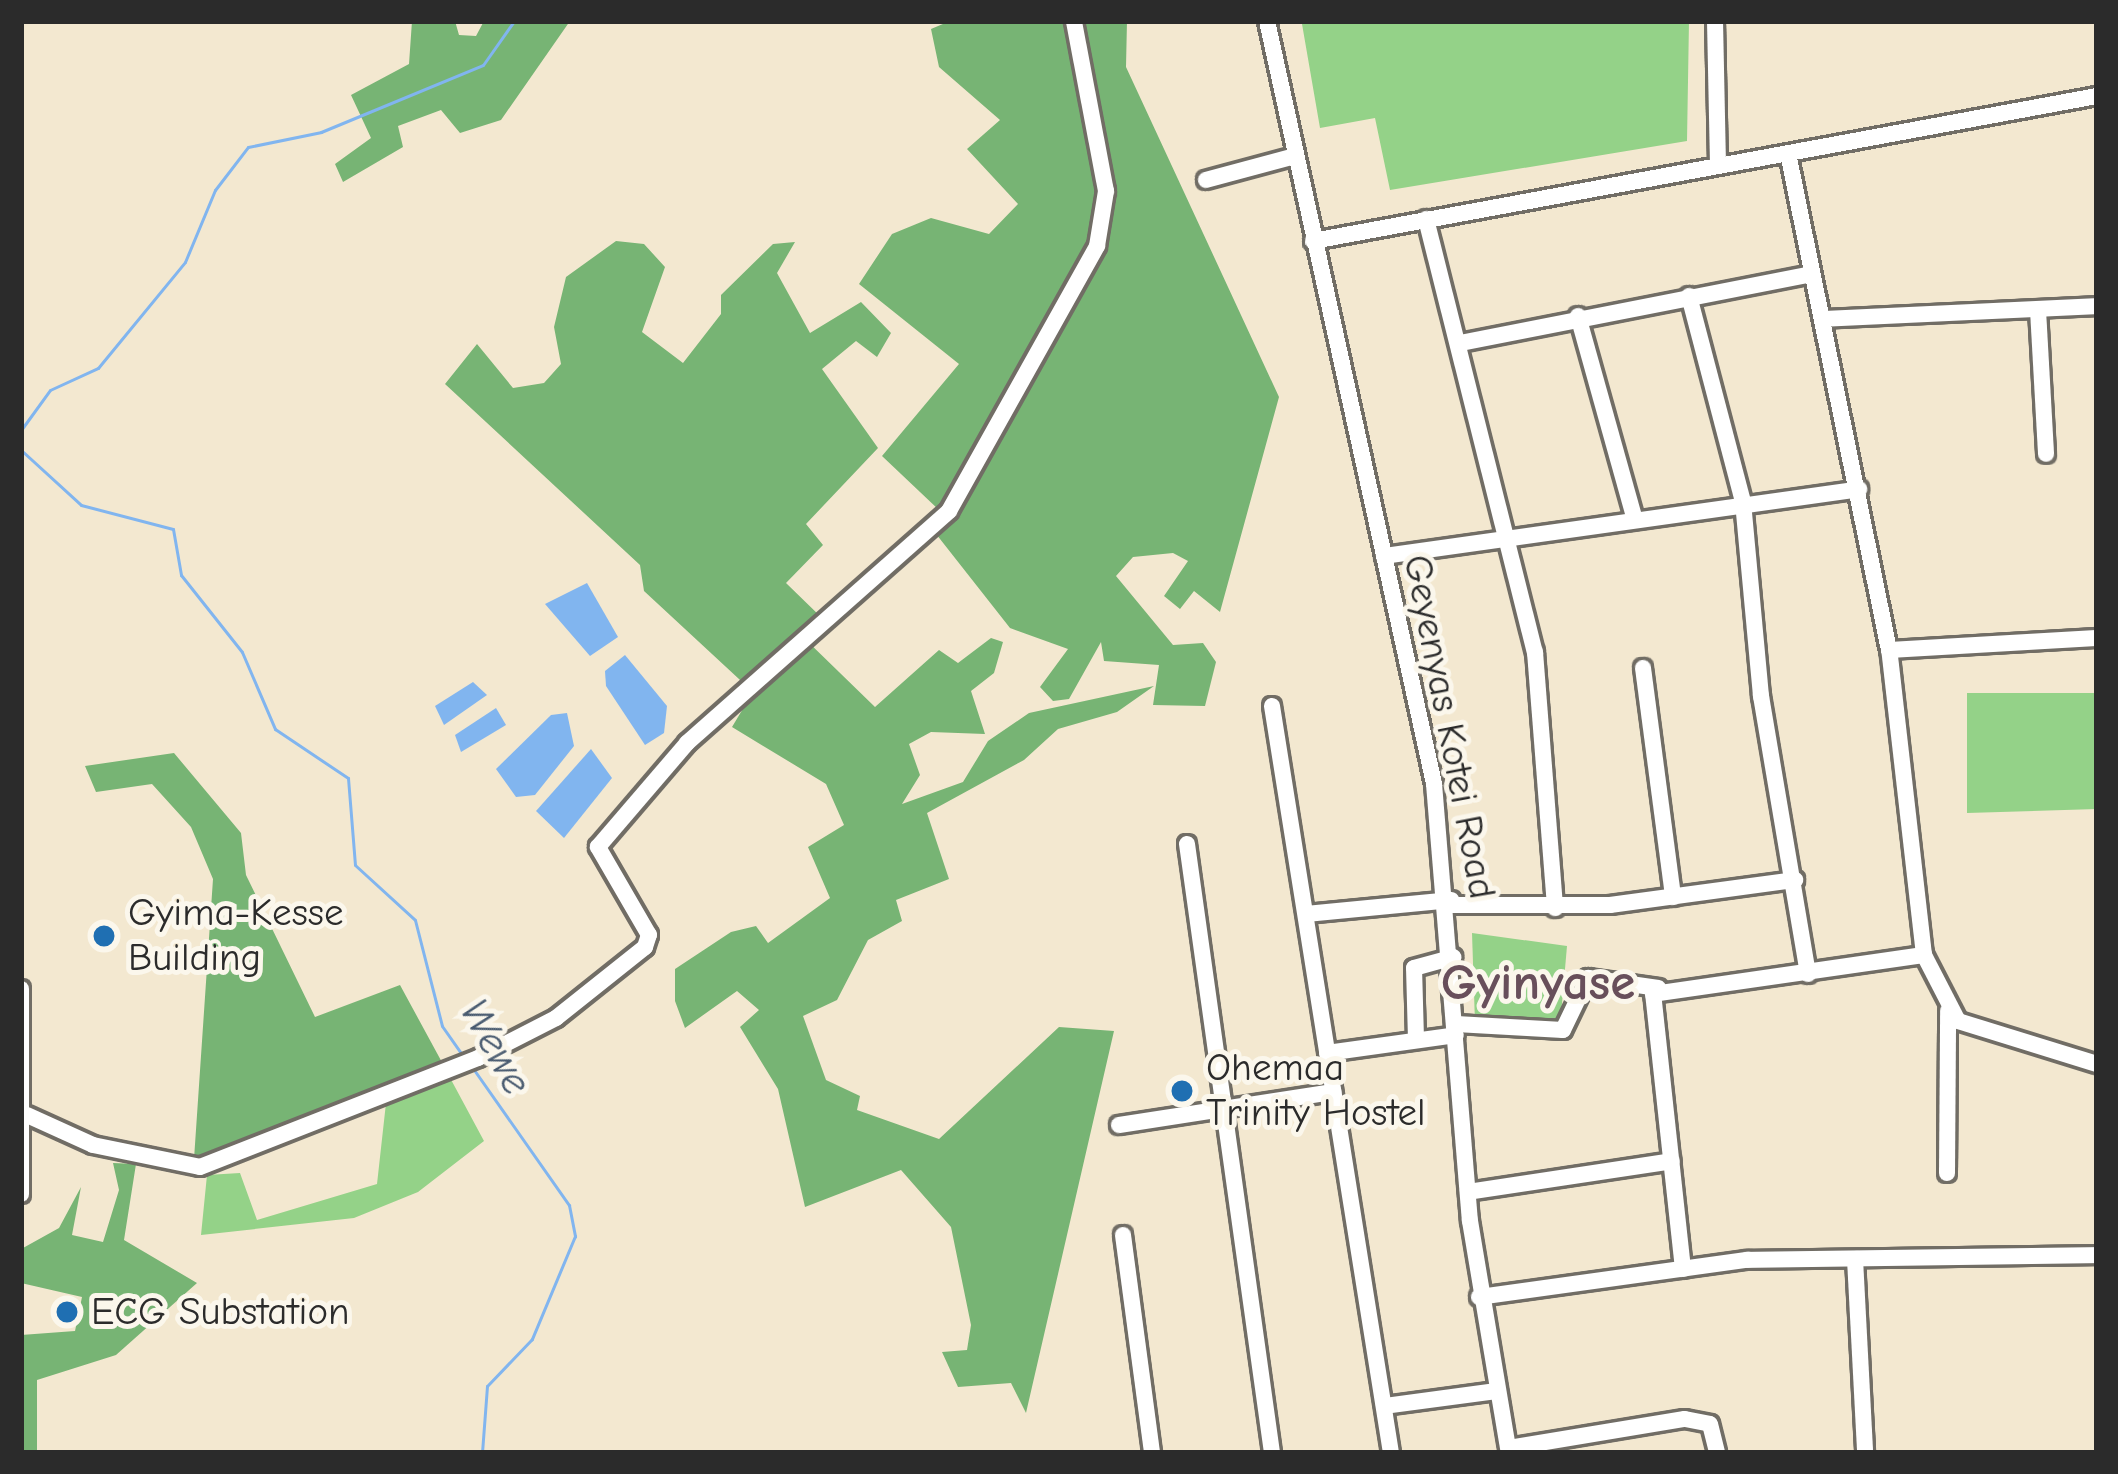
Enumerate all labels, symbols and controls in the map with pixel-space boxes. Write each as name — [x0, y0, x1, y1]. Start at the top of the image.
street label: Geyenyas Kotei Road — [1393, 551, 1505, 903]
place label: Gyima-Kesse Building — [128, 891, 344, 982]
marker: Gyima-Kesse Building — [91, 923, 117, 949]
district label: Gyinyase — [1441, 952, 1635, 1014]
water label: Wewe — [448, 990, 542, 1104]
place label: Ohemaa Trinity Hostel — [1206, 1046, 1426, 1137]
marker: Ohemaa Trinity Hostel — [1169, 1078, 1195, 1104]
place label: ECG Substation — [91, 1289, 350, 1335]
marker: ECG Substation — [54, 1299, 80, 1325]

